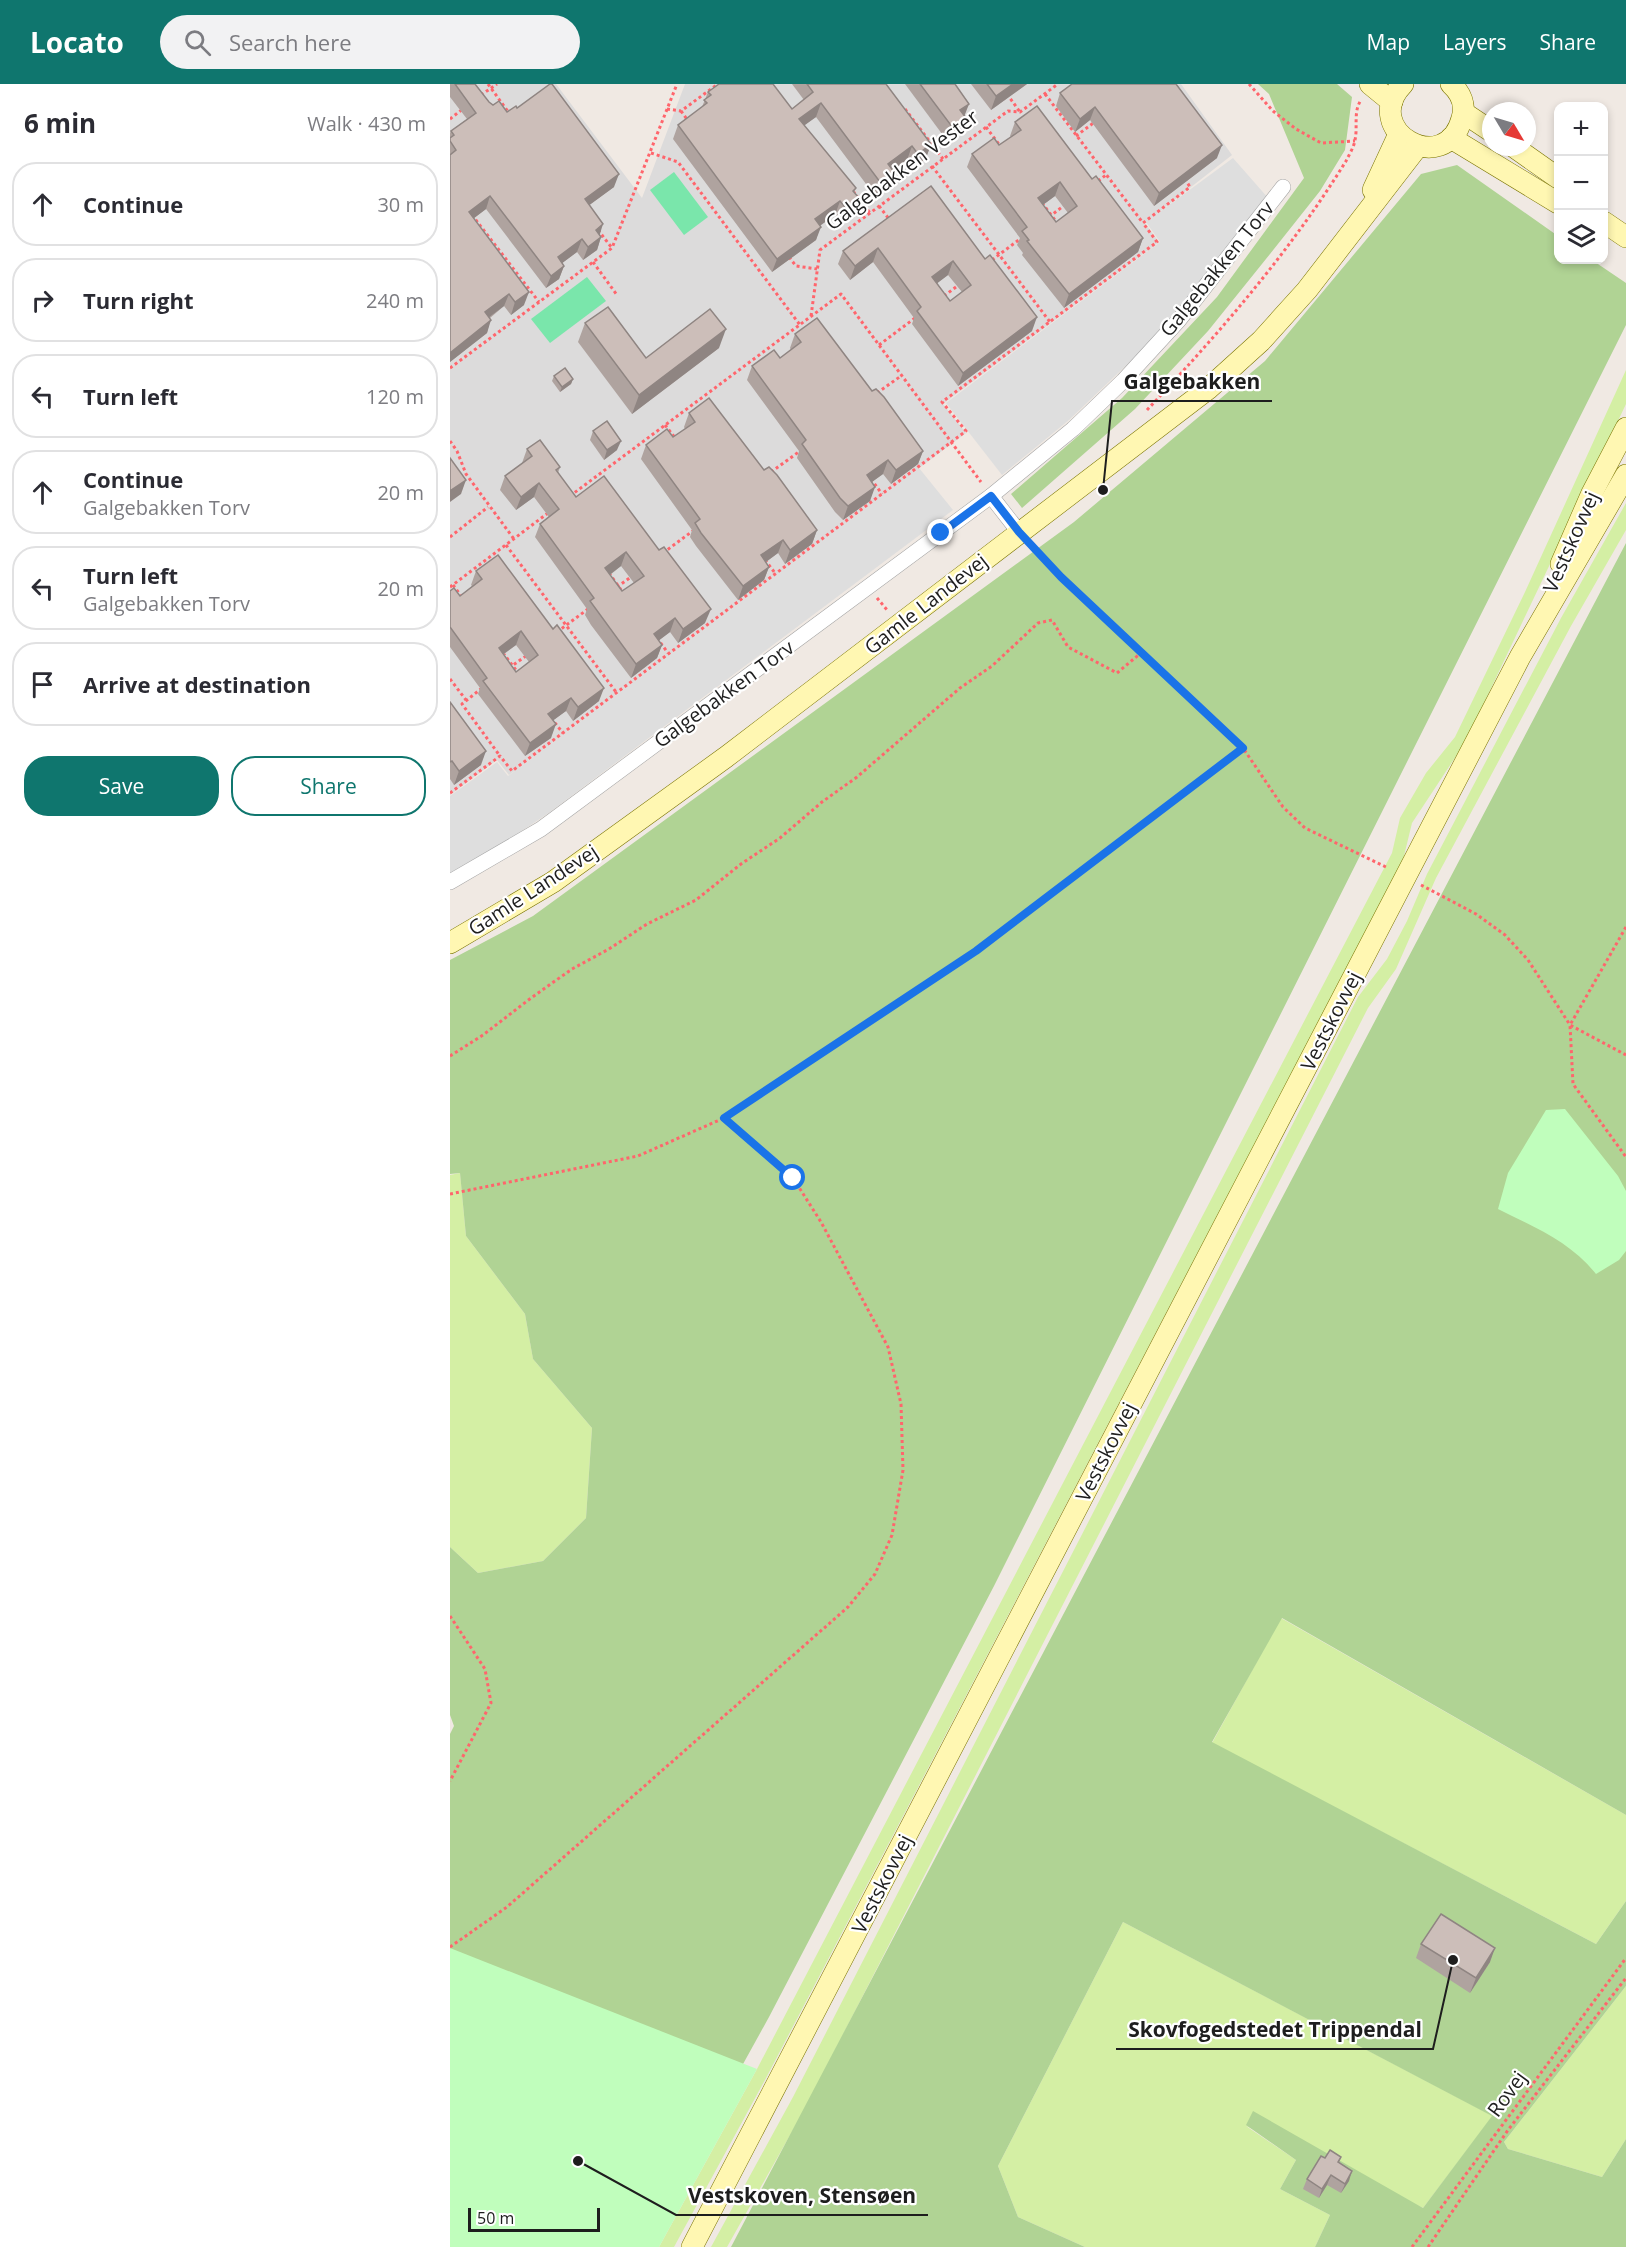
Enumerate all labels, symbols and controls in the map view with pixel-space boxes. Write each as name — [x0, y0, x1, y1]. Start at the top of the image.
search box — [160, 15, 580, 69]
text: Locato — [30, 23, 124, 61]
icon: search — [181, 26, 214, 59]
text: Search here — [229, 27, 352, 57]
text: Map — [1367, 28, 1410, 56]
text: Layers — [1443, 28, 1507, 56]
text: Share — [1540, 28, 1596, 56]
north arrow — [1482, 102, 1536, 156]
map controls — [1554, 102, 1608, 264]
button: + — [1554, 102, 1608, 156]
street label: Galgebakken Vester — [820, 103, 984, 236]
text: 6 min — [24, 105, 96, 141]
text: Walk · 430 m — [307, 110, 426, 137]
button: − — [1554, 156, 1608, 210]
icon: ahead — [26, 188, 59, 221]
text: Continue — [83, 189, 183, 219]
text: 30 m — [377, 191, 424, 218]
street label: Galgebakken Torv — [1154, 195, 1280, 342]
button: layers — [1554, 210, 1608, 264]
icon: right — [26, 284, 59, 317]
text: Turn right — [83, 285, 194, 315]
text: 240 m — [366, 287, 424, 314]
callout: Galgebakken — [1112, 362, 1272, 401]
text: Galgebakken — [1124, 367, 1260, 395]
icon: left — [26, 380, 59, 413]
text: Turn left — [83, 381, 178, 411]
text: 120 m — [366, 383, 424, 410]
text: Continue — [83, 464, 183, 494]
icon: ahead — [26, 476, 59, 509]
text: 20 m — [377, 479, 424, 506]
street label: Vestskovvej — [1536, 487, 1605, 597]
text: Galgebakken Torv — [83, 494, 250, 521]
route end — [927, 519, 953, 545]
street label: Gamle Landevej — [859, 547, 993, 660]
text: Turn left — [83, 560, 178, 590]
icon: left — [26, 572, 59, 605]
text: 20 m — [377, 575, 424, 602]
text: Galgebakken Torv — [83, 590, 250, 617]
street label: Galgebakken Torv — [648, 634, 799, 754]
icon: arrive — [26, 668, 59, 701]
text: Arrive at destination — [83, 669, 311, 699]
button: Save — [24, 756, 219, 816]
button: Share — [231, 756, 426, 816]
street label: Gamle Landevej — [463, 838, 603, 942]
street label: Vestskovvej — [1294, 966, 1367, 1075]
route start — [779, 1164, 805, 1190]
street label: Vestskovvej — [1069, 1397, 1142, 1506]
street label: Vestskovvej — [845, 1829, 918, 1938]
callout: Skovfogedstedet Trippendal — [1116, 2010, 1433, 2049]
text: Skovfogedstedet Trippendal — [1128, 2015, 1422, 2043]
street label: Rovej — [1481, 2065, 1532, 2122]
callout: Vestskoven, Stensøen — [676, 2176, 928, 2215]
text: Vestskoven, Stensøen — [688, 2181, 916, 2209]
scale bar — [468, 2205, 600, 2232]
text: 50 m — [477, 2207, 514, 2229]

